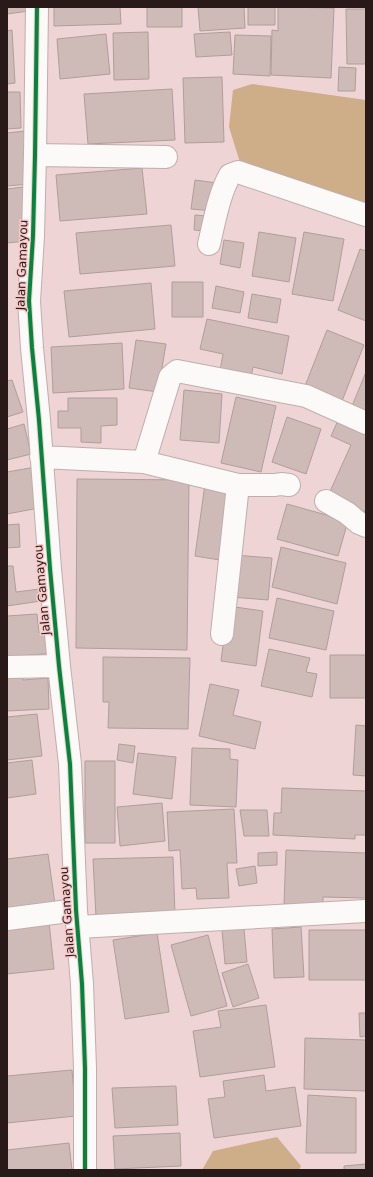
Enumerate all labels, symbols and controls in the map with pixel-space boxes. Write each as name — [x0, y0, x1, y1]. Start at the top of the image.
street label: Jalan Gamayou — [13, 219, 31, 312]
street label: Jalan Gamayou — [31, 544, 53, 637]
street label: Jalan Gamayou — [57, 866, 77, 959]

